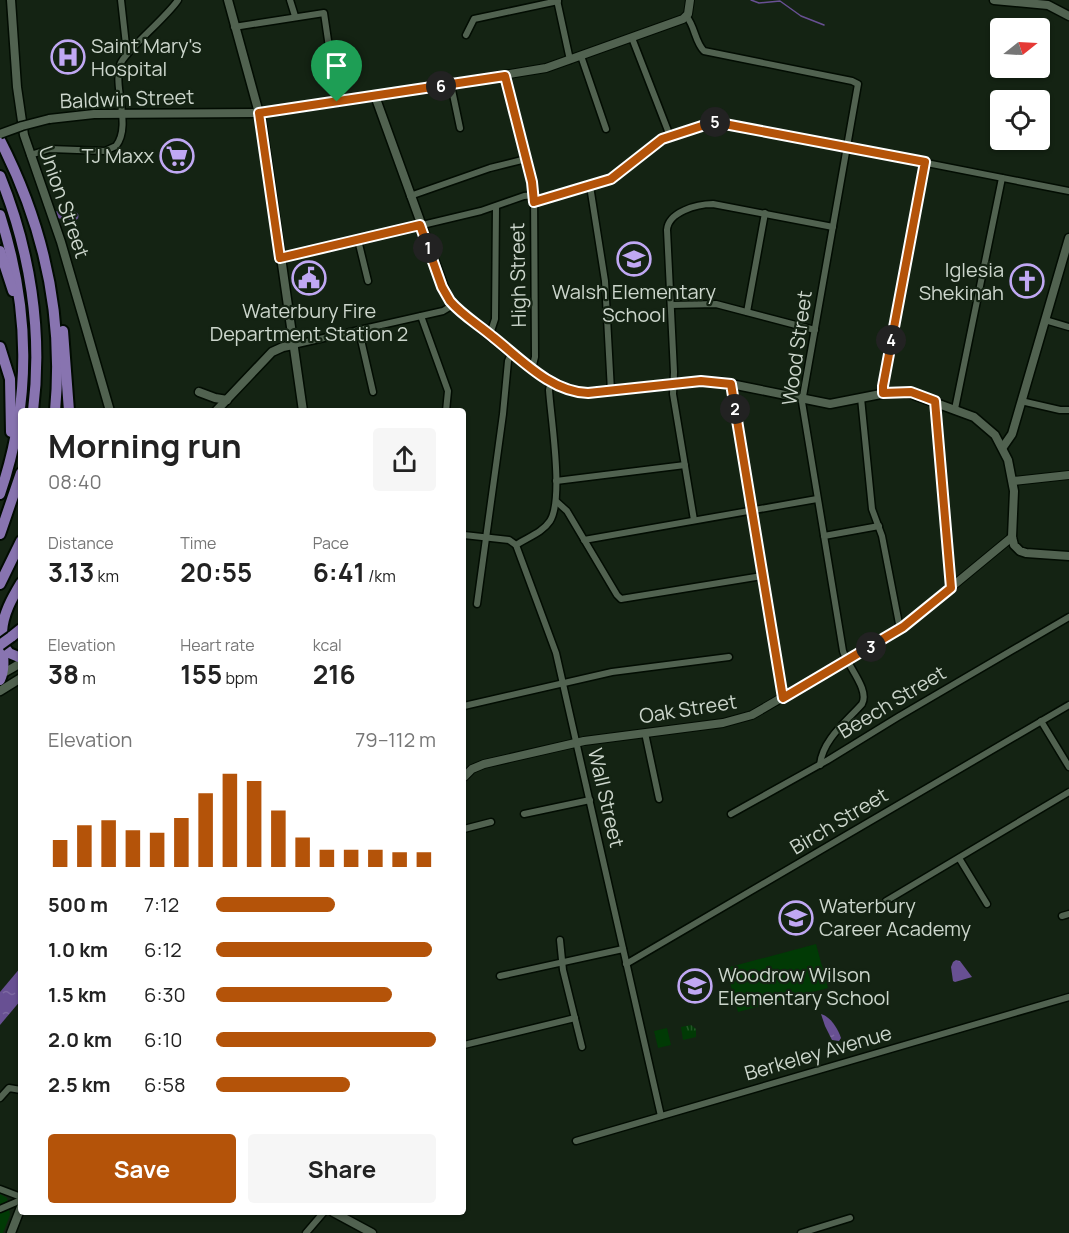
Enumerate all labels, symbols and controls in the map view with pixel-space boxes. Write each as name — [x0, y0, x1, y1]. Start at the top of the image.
north arrow — [990, 18, 1050, 78]
map controls — [990, 18, 1050, 150]
place label: Saint Mary's Hospital — [91, 32, 202, 82]
hospital icon: Saint Mary's Hospital — [50, 39, 86, 75]
pin — [311, 40, 362, 102]
icon: arrive — [320, 49, 353, 82]
pin: 6 — [426, 71, 456, 101]
text: 6 — [436, 75, 446, 97]
street label: Baldwin Street — [59, 83, 195, 114]
button: locate — [990, 90, 1050, 150]
pin: 5 — [700, 107, 730, 137]
text: 5 — [710, 111, 720, 133]
supermarket icon: TJ Maxx — [159, 138, 195, 174]
street label: Union Street — [33, 142, 96, 262]
place label: TJ Maxx — [81, 142, 154, 169]
street label: High Street — [503, 222, 532, 328]
pin: 1 — [413, 233, 443, 263]
text: 1 — [424, 237, 432, 259]
school or university icon: Walsh Elementary School — [616, 241, 652, 277]
place label: Iglesia Shekinah — [919, 256, 1004, 306]
public building icon: Waterbury Fire Department Station 2 — [291, 260, 327, 296]
church icon: Iglesia Shekinah — [1009, 263, 1045, 299]
place label: Walsh Elementary School — [552, 278, 717, 328]
street label: Wood Street — [775, 289, 818, 407]
place label: Waterbury Fire Department Station 2 — [210, 297, 408, 347]
pin: 4 — [876, 325, 906, 355]
text: 4 — [886, 329, 896, 351]
pin: 2 — [720, 394, 750, 424]
text: 2 — [730, 398, 740, 420]
text: Morning run — [48, 423, 242, 468]
button: share — [373, 428, 436, 491]
text: 08:40 — [48, 468, 102, 495]
text: Distance — [48, 532, 114, 554]
text: Time — [180, 532, 216, 554]
text: Pace — [313, 532, 349, 554]
text: 3.13 — [48, 554, 94, 590]
text: 20:55 — [180, 554, 252, 590]
text: 6:41 — [313, 554, 365, 590]
text: km — [94, 565, 119, 587]
text: /km — [365, 565, 396, 587]
pin: 3 — [856, 632, 886, 662]
text: Elevation — [48, 634, 116, 656]
text: Heart rate — [180, 634, 255, 656]
text: kcal — [313, 634, 342, 656]
text: 3 — [866, 636, 876, 658]
text: 38 — [48, 656, 79, 692]
text: 155 — [180, 656, 222, 692]
text: 216 — [313, 656, 356, 692]
street label: Beech Street — [833, 659, 951, 744]
text: m — [79, 667, 96, 689]
text: bpm — [222, 667, 258, 689]
street label: Oak Street — [637, 687, 739, 730]
text: Elevation — [48, 726, 132, 753]
text: 79–112 m — [355, 726, 436, 753]
street label: Wall Street — [582, 746, 631, 850]
street label: Birch Street — [785, 781, 893, 860]
text: 500 m — [48, 891, 108, 918]
text: 7:12 — [144, 891, 179, 918]
place label: Waterbury Career Academy — [819, 892, 972, 942]
school or university icon: Waterbury Career Academy — [778, 900, 814, 936]
text: 1.0 km — [48, 936, 108, 963]
text: 6:12 — [144, 936, 182, 963]
place label: Woodrow Wilson Elementary School — [718, 961, 890, 1011]
school or university icon: Woodrow Wilson Elementary School — [677, 968, 713, 1004]
text: 1.5 km — [48, 981, 107, 1008]
text: 6:30 — [144, 981, 186, 1008]
street label: Berkeley Avenue — [741, 1019, 895, 1086]
text: 2.0 km — [48, 1026, 112, 1053]
text: 6:10 — [144, 1026, 182, 1053]
text: 2.5 km — [48, 1071, 110, 1098]
text: 6:58 — [144, 1071, 186, 1098]
button: Save — [48, 1134, 236, 1203]
button: Share — [248, 1134, 436, 1203]

